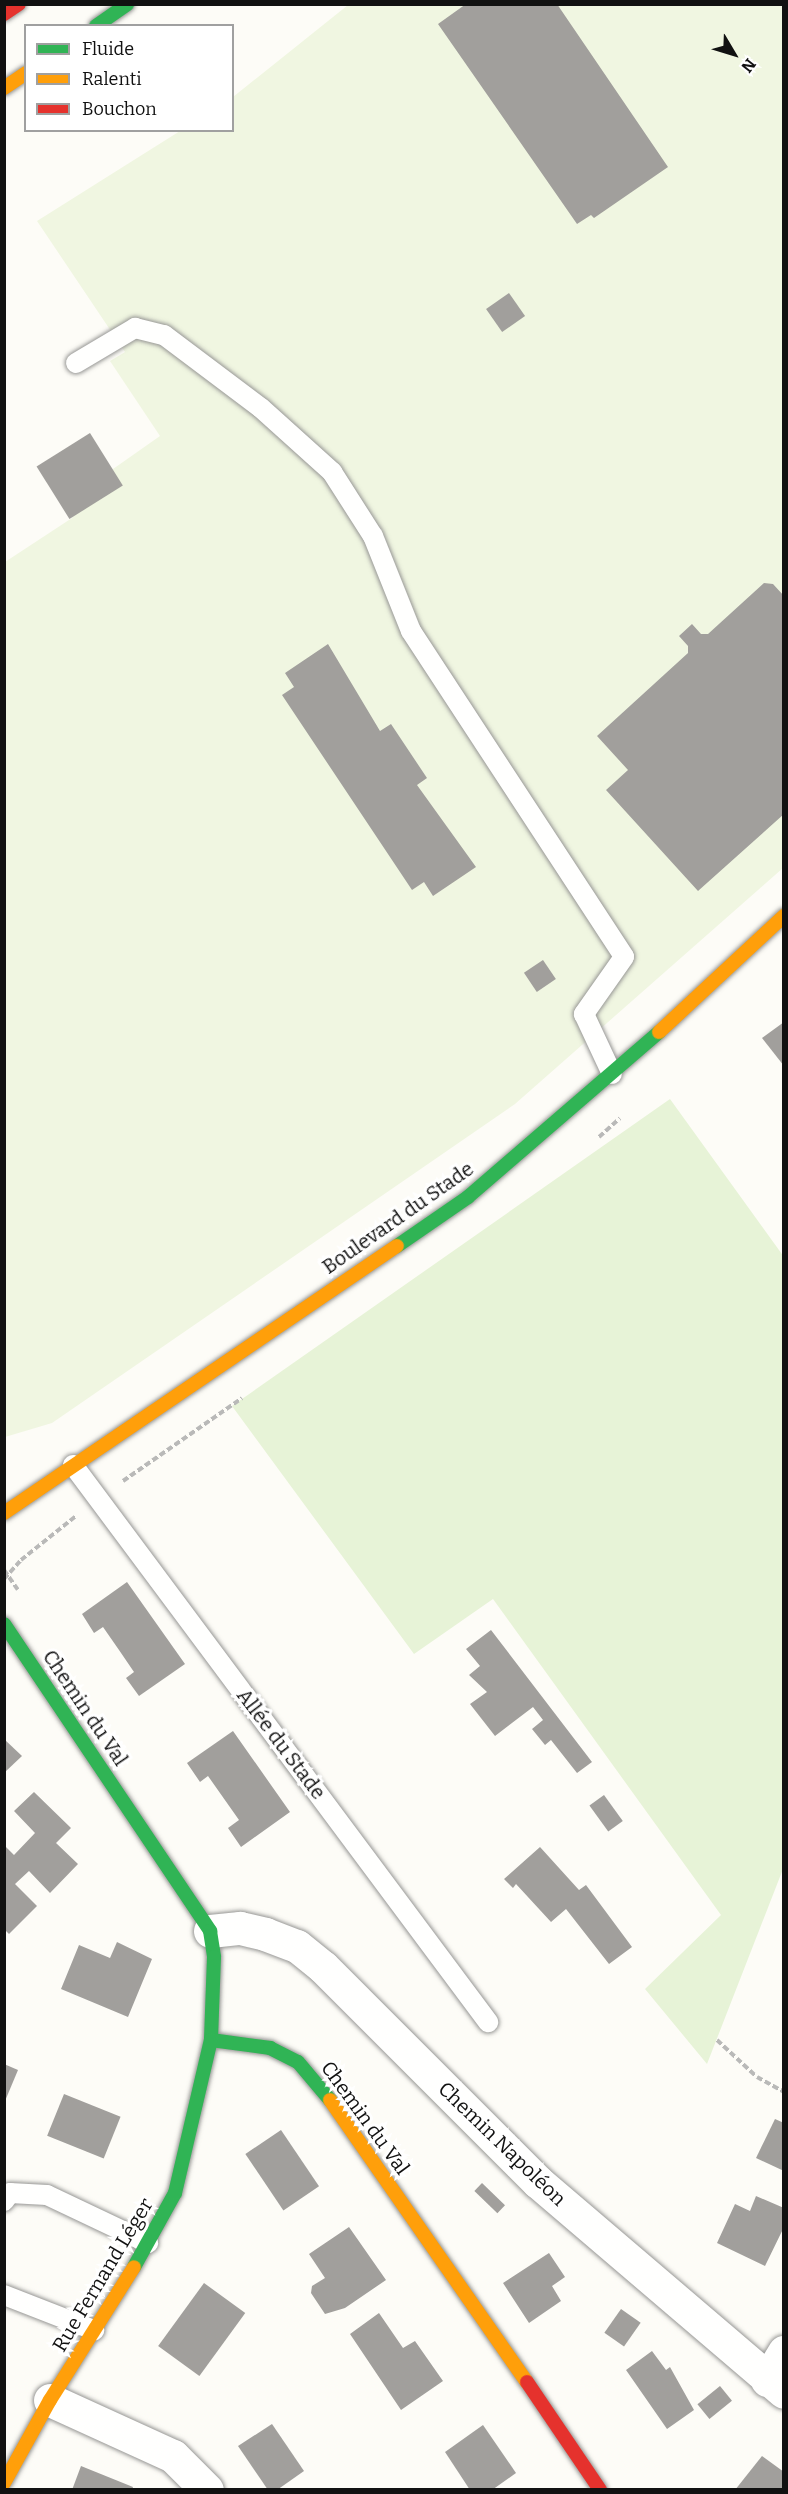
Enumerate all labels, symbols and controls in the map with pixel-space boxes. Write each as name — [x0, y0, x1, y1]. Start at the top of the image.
legend — [24, 24, 234, 132]
north arrow — [704, 24, 764, 84]
text: Fluide — [82, 38, 134, 60]
text: N — [737, 55, 760, 76]
text: Ralenti — [82, 68, 142, 90]
text: Bouchon — [82, 98, 157, 120]
street label: Boulevard du Stade — [318, 1157, 478, 1279]
street label: Chemin du Val — [37, 1646, 133, 1770]
street label: Allée du Stade — [232, 1684, 330, 1804]
street label: Chemin du Val — [316, 2057, 414, 2179]
street label: Chemin Napoléon — [433, 2077, 571, 2211]
street label: Rue Fernand Léger — [48, 2194, 158, 2356]

